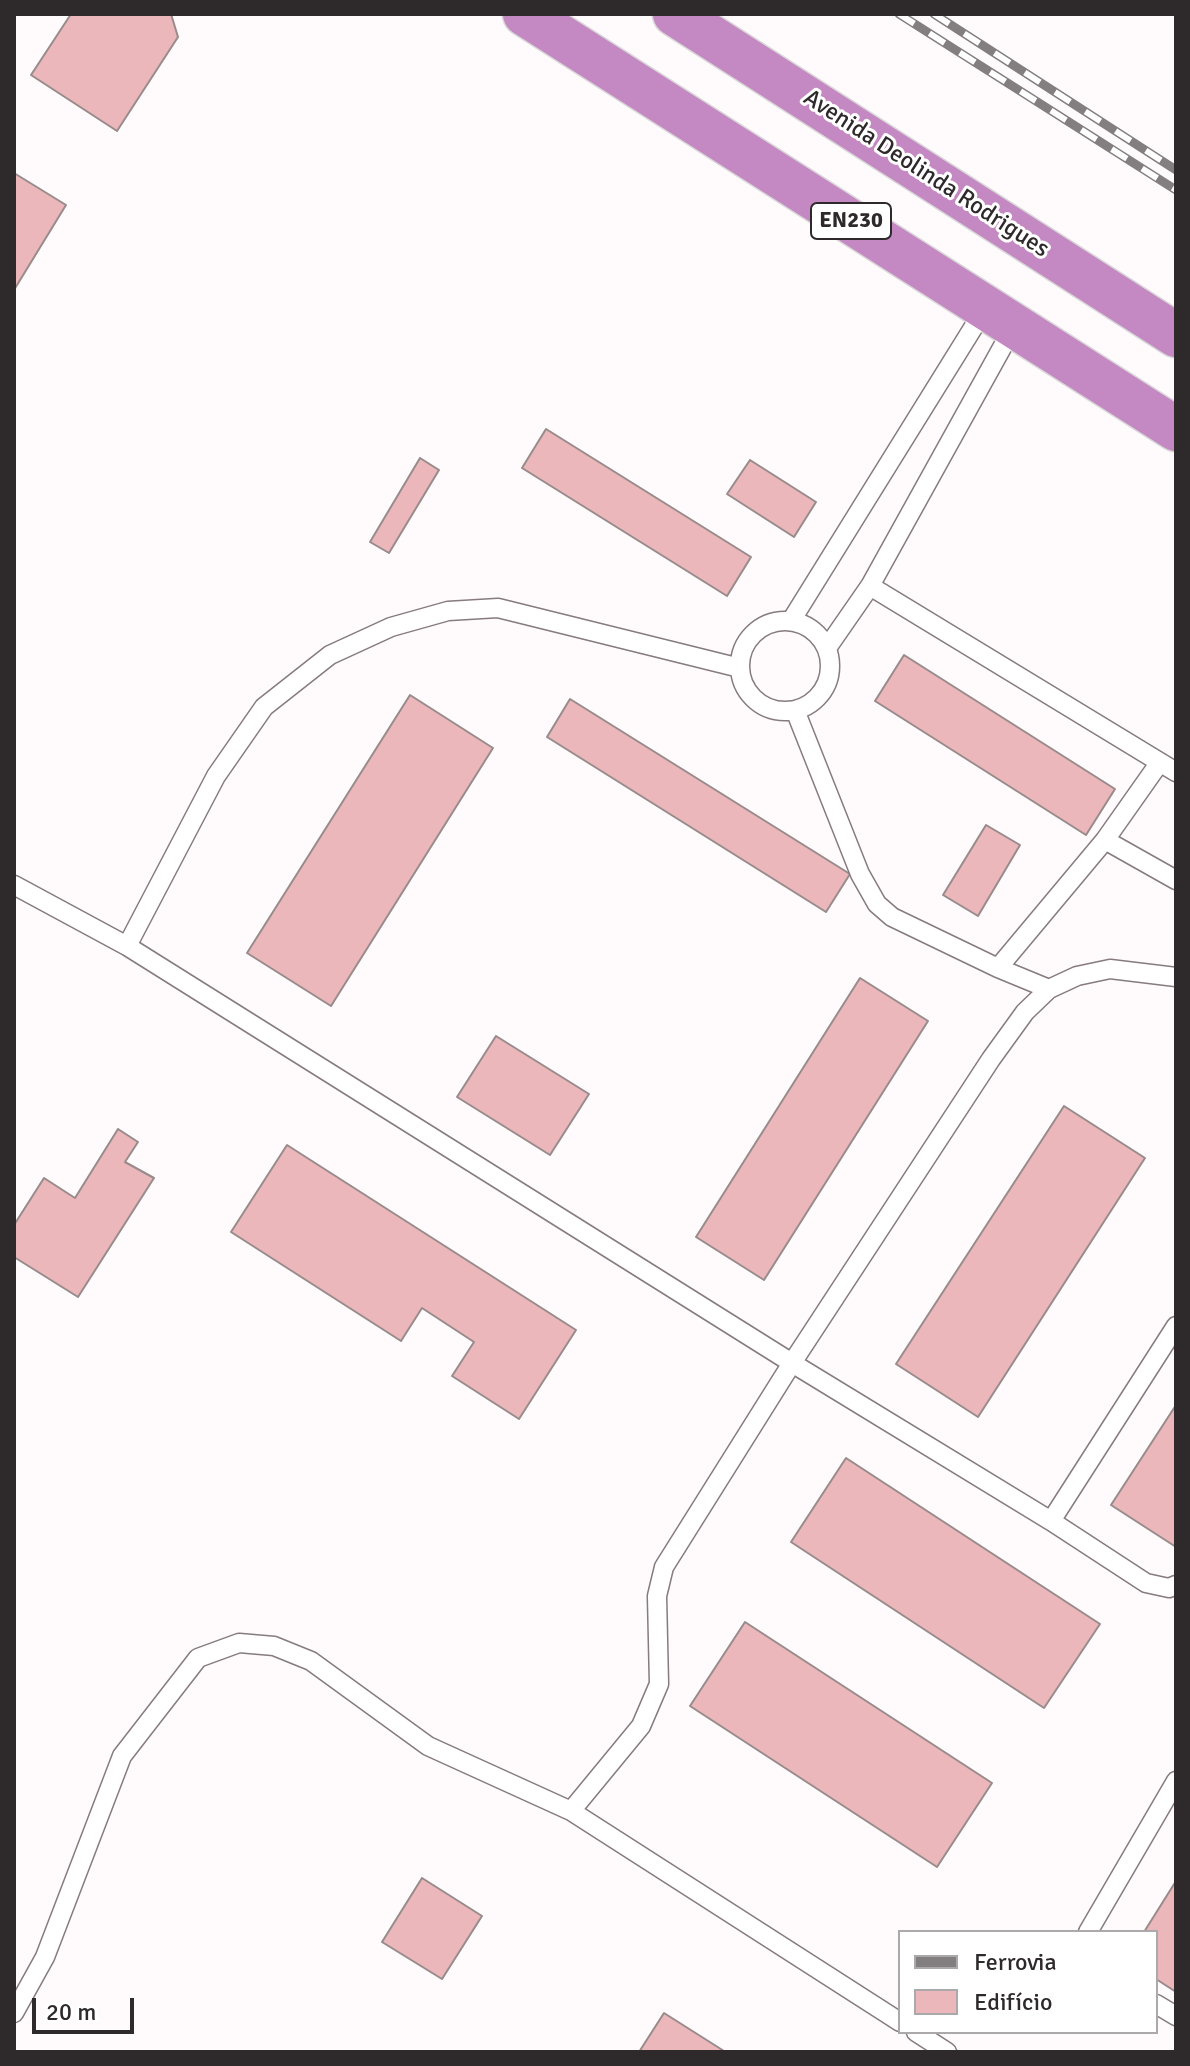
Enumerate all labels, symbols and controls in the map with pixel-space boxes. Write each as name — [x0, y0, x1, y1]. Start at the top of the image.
street label: Avenida Deolinda Rodrigues — [798, 84, 1054, 264]
road number: EN230 — [811, 203, 891, 239]
legend — [898, 1930, 1158, 2034]
text: Ferrovia — [974, 1947, 1057, 1977]
scale bar — [36, 1982, 138, 2032]
text: Edifício — [974, 1987, 1052, 2017]
text: 20 m — [46, 1997, 96, 2027]

